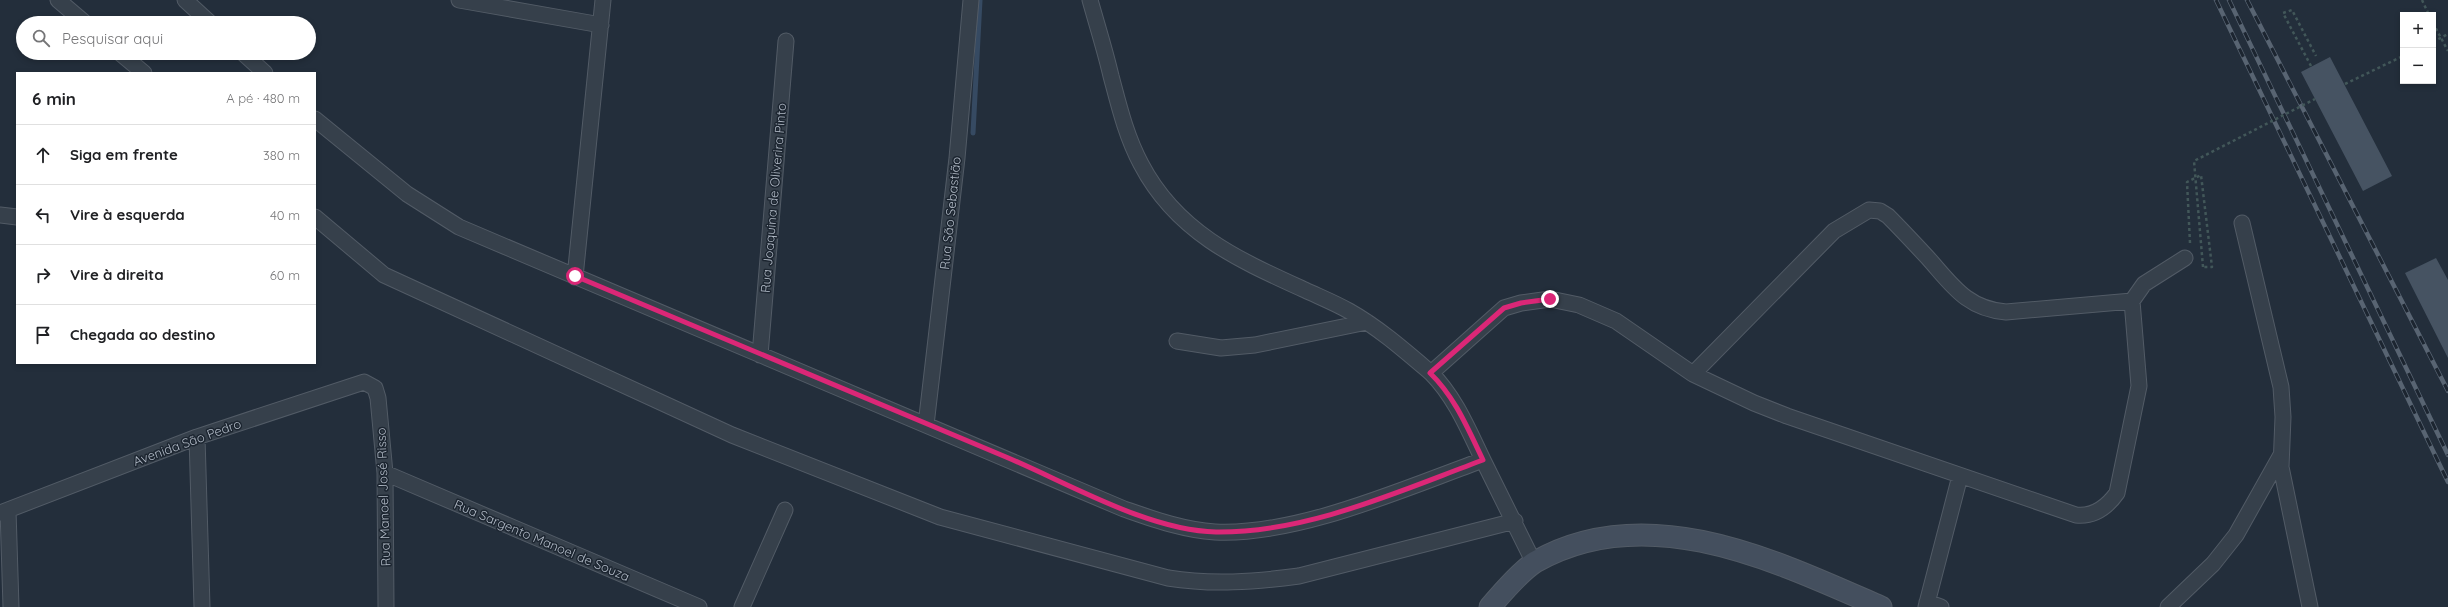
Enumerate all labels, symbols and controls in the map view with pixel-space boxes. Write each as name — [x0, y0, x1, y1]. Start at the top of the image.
map controls — [2400, 12, 2436, 84]
button: + — [2400, 12, 2436, 48]
search box — [16, 16, 316, 60]
icon: search — [30, 27, 52, 49]
text: Pesquisar aqui — [62, 29, 163, 48]
button: − — [2400, 48, 2436, 84]
text: 6 min — [32, 88, 76, 109]
text: A pé · 480 m — [226, 90, 300, 106]
street label: Rua Joaquina de Oliverira Pinto — [757, 102, 789, 294]
icon: ahead — [32, 144, 54, 166]
text: Siga em frente — [70, 145, 178, 164]
text: 380 m — [263, 147, 300, 163]
street label: Rua São Sebastião — [936, 156, 964, 270]
icon: left — [32, 204, 54, 226]
text: Vire à esquerda — [70, 205, 185, 224]
text: 40 m — [270, 207, 300, 223]
icon: right — [32, 264, 54, 286]
text: Vire à direita — [70, 265, 164, 284]
text: 60 m — [270, 267, 300, 283]
route start — [566, 267, 584, 285]
route end — [1541, 290, 1559, 308]
icon: arrive — [32, 324, 54, 346]
text: Chegada ao destino — [70, 325, 215, 344]
street label: Avenida São Pedro — [131, 415, 243, 469]
street label: Rua Manoel José Risso — [373, 427, 393, 567]
street label: Rua Sargento Manoel de Souza — [452, 496, 632, 584]

